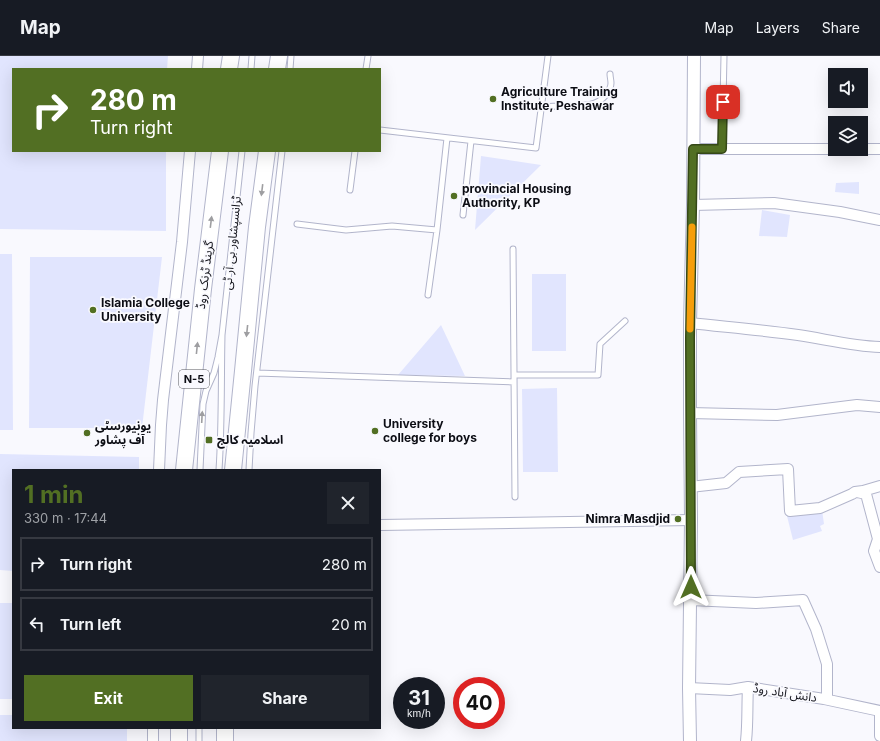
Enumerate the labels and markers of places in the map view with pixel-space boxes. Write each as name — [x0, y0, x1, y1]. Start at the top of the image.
place label: Agriculture Training Institute, Peshawar — [501, 84, 618, 113]
pin — [706, 85, 740, 119]
marker: Agriculture Training Institute, Peshawar — [488, 94, 498, 104]
place label: provincial Housing Authority, KP — [462, 181, 571, 210]
marker: provincial Housing Authority, KP — [449, 191, 459, 201]
place label: Islamia College University — [101, 295, 190, 324]
marker: Islamia College University — [88, 305, 98, 315]
place label: University college for boys — [383, 416, 477, 445]
place label: یونیورسٹی آف پشاور — [94, 418, 151, 449]
marker: University college for boys — [370, 426, 380, 436]
marker: یونیورسٹی آف پشاور — [82, 428, 92, 438]
place label: اسلامیہ کالج — [217, 432, 283, 449]
marker: اسلامیہ کالج — [204, 435, 214, 445]
place label: Nimra Masdjid — [586, 511, 670, 526]
marker: Nimra Masdjid — [673, 514, 683, 524]

